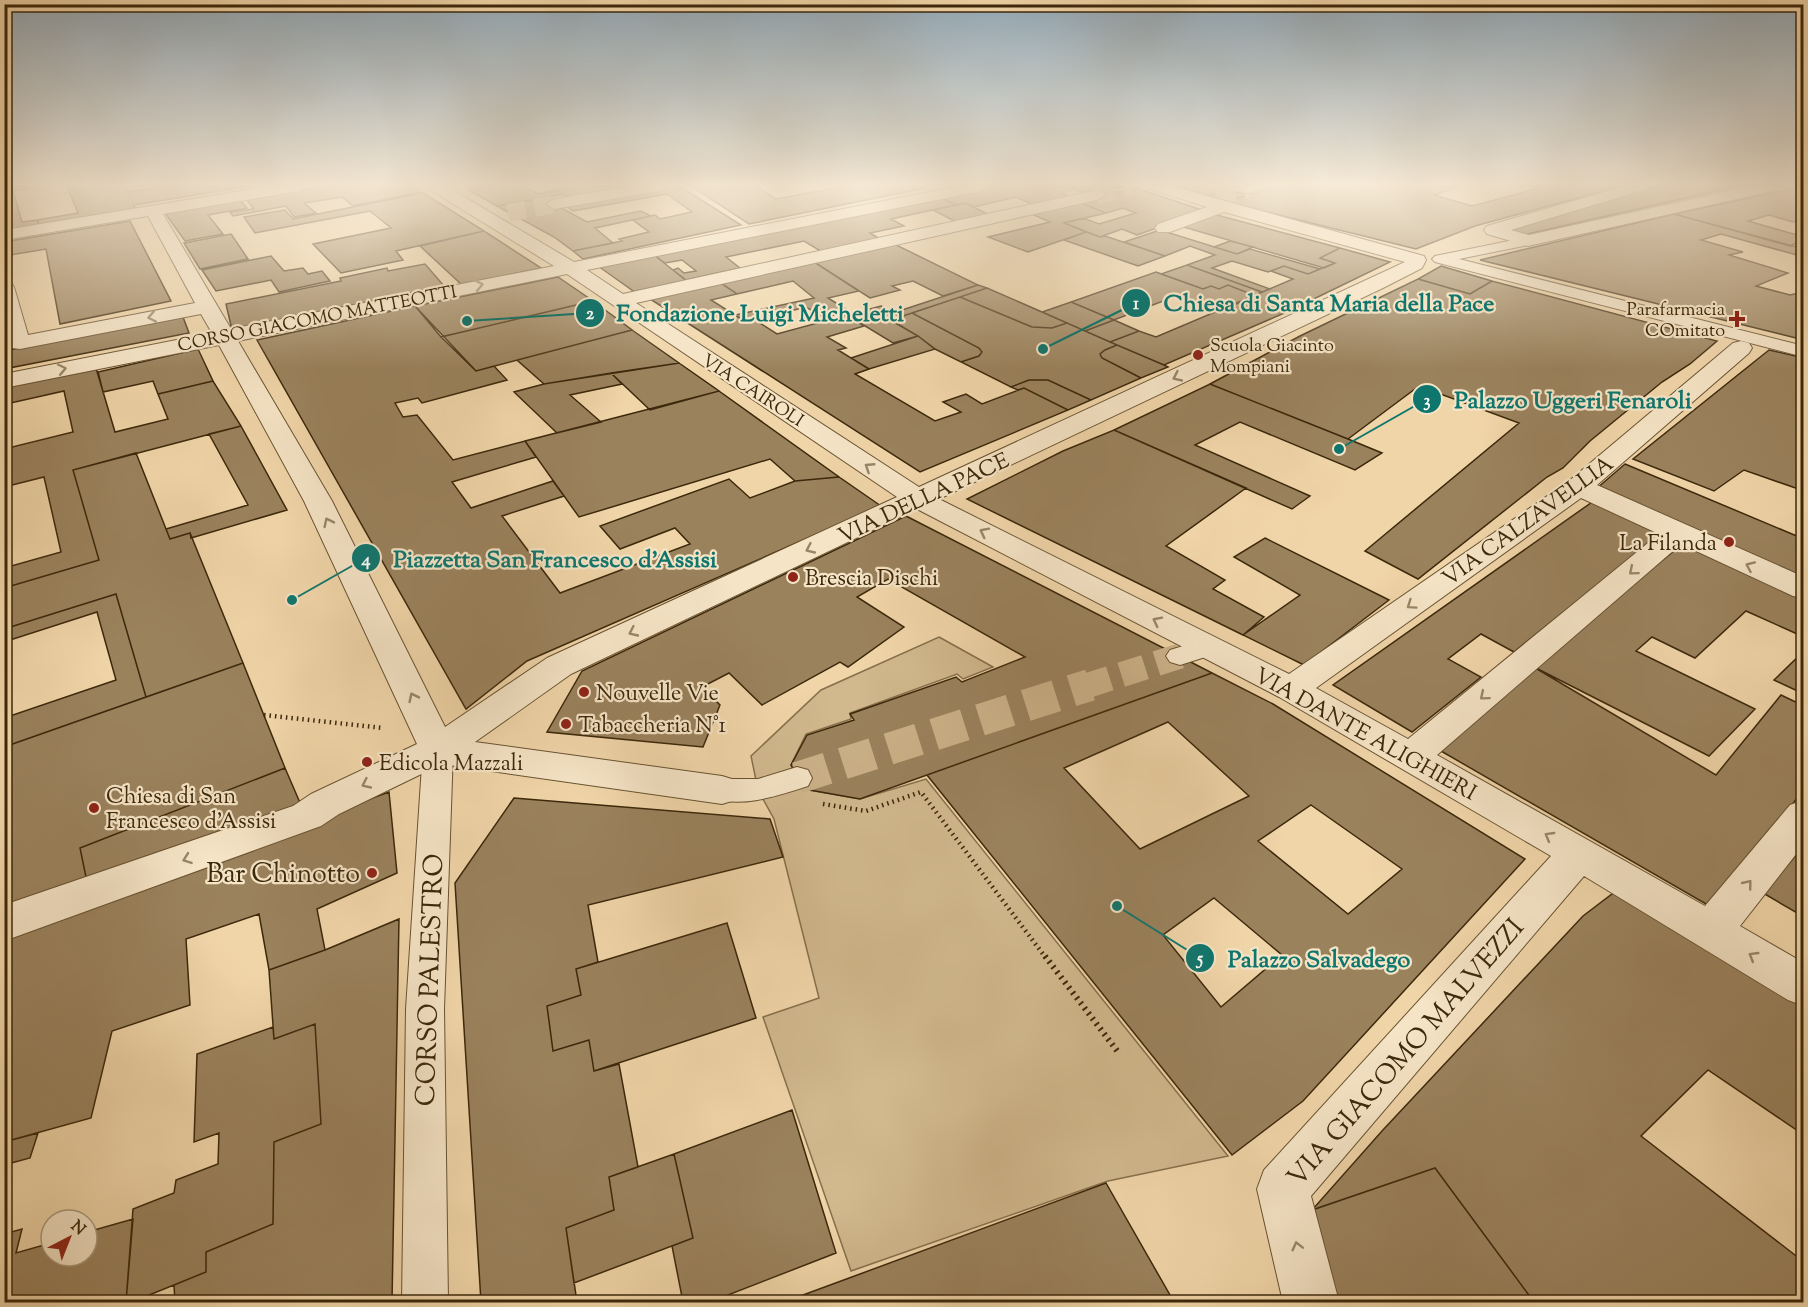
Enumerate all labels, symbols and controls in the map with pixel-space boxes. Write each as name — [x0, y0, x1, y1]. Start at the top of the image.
one-way arrow — [474, 279, 484, 292]
street label: CORSO GIACOMO MATTEOTTI — [175, 280, 459, 360]
callout: Chiesa di Santa Maria della Pace — [1121, 282, 1506, 324]
text: Chiesa di Santa Maria della Pace — [1164, 288, 1494, 322]
callout: Fondazione Luigi Micheletti — [575, 292, 916, 334]
text: 1 — [1133, 292, 1140, 318]
text: Fondazione Luigi Micheletti — [616, 298, 904, 332]
place label: Parafarmacia COmitato — [1627, 298, 1725, 345]
text: 2 — [586, 302, 595, 328]
one-way arrow — [147, 310, 157, 323]
marker: Parafarmacia COmitato — [1730, 312, 1744, 326]
place label: Scuola Giacinto Mompiani — [1210, 334, 1334, 381]
marker: Scuola Giacinto Mompiani — [1191, 348, 1205, 362]
street label: VIA CAIROLI — [695, 349, 808, 435]
one-way arrow — [57, 363, 67, 376]
one-way arrow — [1172, 370, 1183, 382]
callout: Palazzo Uggeri Fenaroli — [1412, 378, 1704, 420]
text: Palazzo Uggeri Fenaroli — [1454, 385, 1692, 419]
text: 3 — [1423, 389, 1431, 415]
street label: VIA DELLA PACE — [833, 446, 1015, 553]
street label: VIA CALZAVELLIA — [1436, 449, 1621, 596]
one-way arrow — [865, 462, 875, 474]
one-way arrow — [324, 517, 336, 528]
one-way arrow — [979, 528, 990, 540]
place label: La Filanda — [1619, 529, 1717, 561]
marker: La Filanda — [1722, 535, 1736, 549]
callout: Piazzetta San Francesco d'Assisi — [351, 537, 729, 579]
one-way arrow — [806, 542, 817, 554]
text: Piazzetta San Francesco d'Assisi — [393, 544, 717, 578]
text: 4 — [360, 548, 371, 574]
one-way arrow — [1745, 561, 1756, 573]
place label: Brescia Dischi — [805, 564, 938, 596]
one-way arrow — [1629, 564, 1640, 575]
marker: Brescia Dischi — [786, 570, 800, 584]
one-way arrow — [1406, 598, 1417, 609]
one-way arrow — [1153, 617, 1164, 628]
one-way arrow — [629, 624, 640, 636]
street label: VIA DANTE ALIGHIERI — [1247, 661, 1482, 810]
place label: Nouvelle Vie — [596, 679, 719, 711]
marker: Nouvelle Vie — [577, 685, 591, 699]
one-way arrow — [1480, 689, 1491, 700]
one-way arrow — [408, 693, 420, 704]
place label: Tabaccheria N°1 — [578, 711, 727, 743]
marker: Tabaccheria N°1 — [559, 717, 573, 731]
place label: Edicola Mazzali — [379, 749, 523, 781]
marker: Edicola Mazzali — [360, 755, 374, 769]
one-way arrow — [361, 777, 372, 789]
place label: Chiesa di San Francesco d'Assisi — [106, 782, 276, 839]
marker: Chiesa di San Francesco d'Assisi — [87, 801, 101, 815]
one-way arrow — [1545, 832, 1555, 843]
one-way arrow — [182, 852, 192, 865]
street label: CORSO PALESTRO — [408, 853, 455, 1107]
place label: Bar Chinotto — [206, 856, 360, 895]
marker: Bar Chinotto — [365, 866, 379, 880]
one-way arrow — [1740, 880, 1751, 891]
street label: VIA GIACOMO MALVEZZI — [1279, 911, 1535, 1196]
callout: Palazzo Salvadego — [1185, 937, 1422, 979]
text: Palazzo Salvadego — [1228, 944, 1410, 978]
text: 5 — [1195, 947, 1204, 973]
one-way arrow — [1749, 952, 1760, 963]
north arrow — [39, 1208, 99, 1268]
text: N — [65, 1216, 90, 1242]
one-way arrow — [1291, 1241, 1304, 1251]

